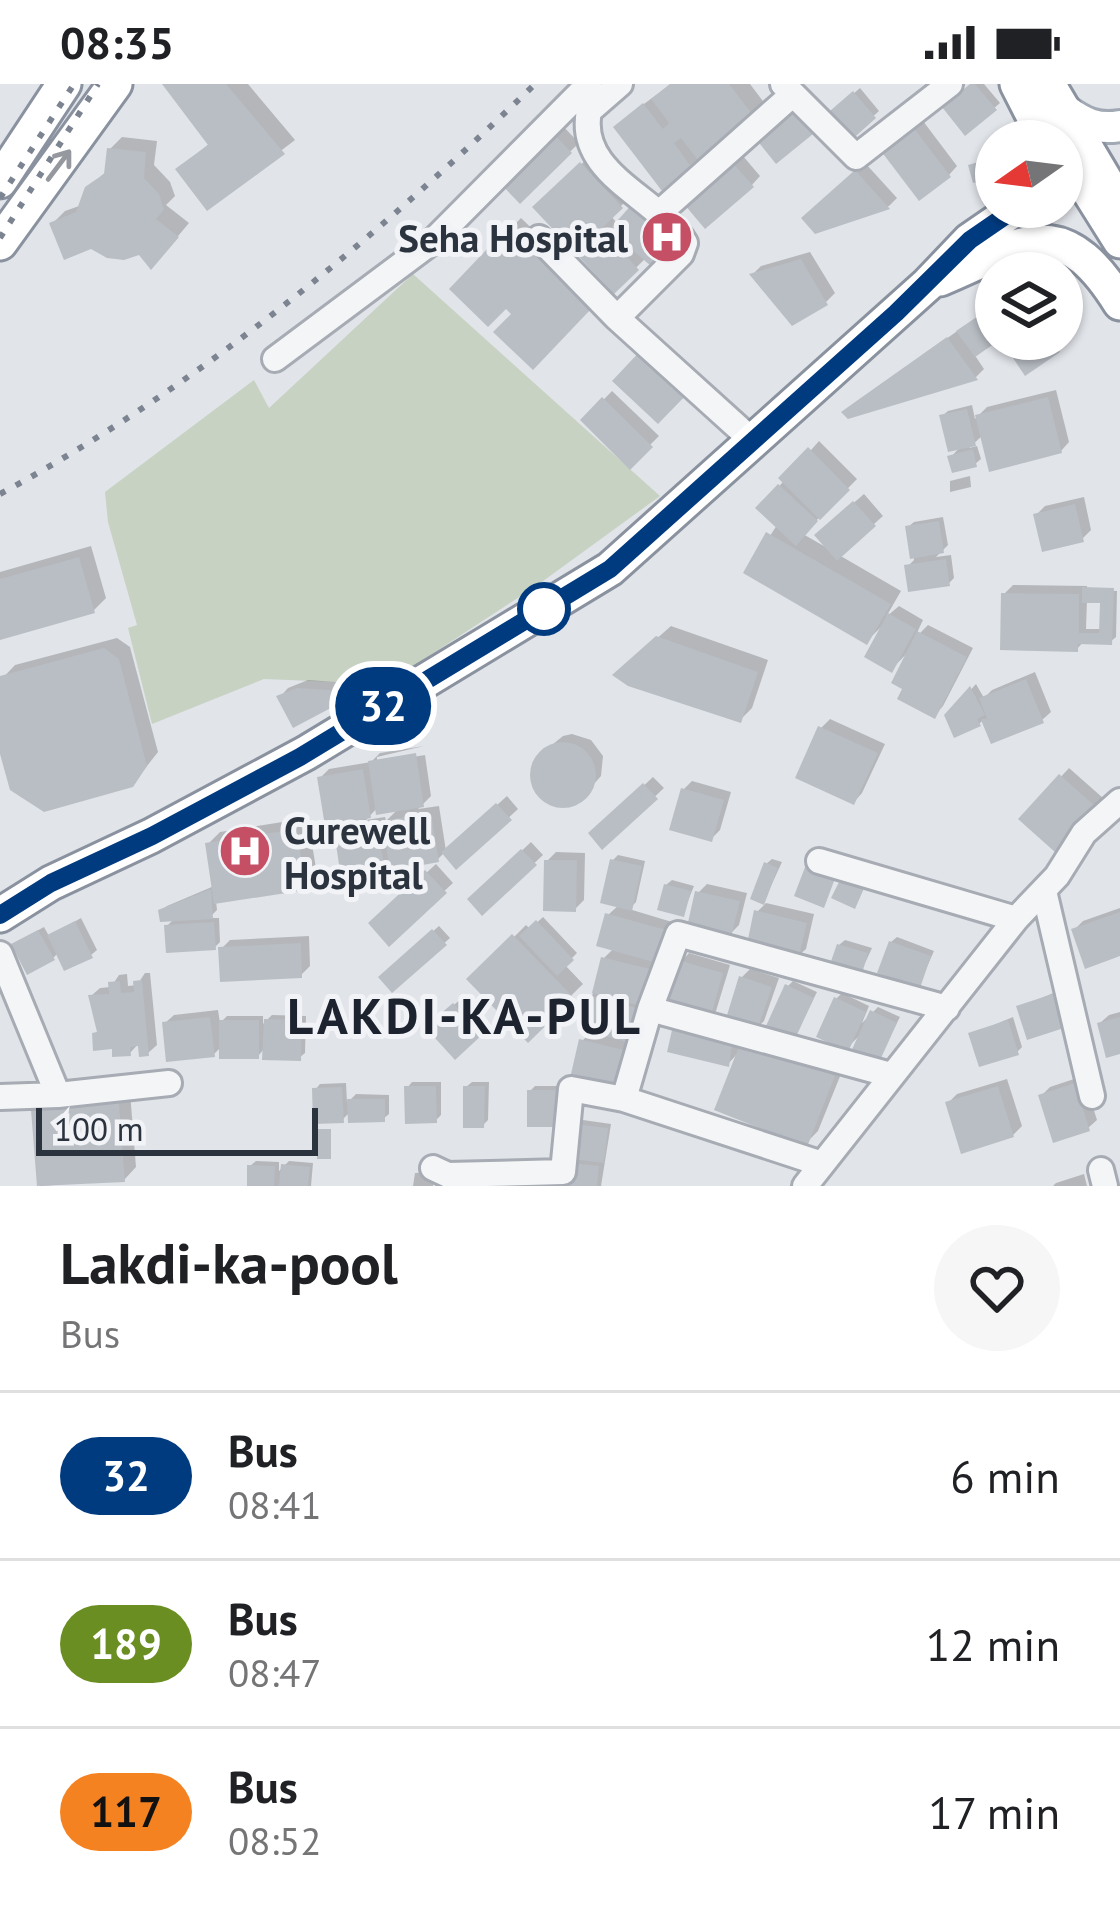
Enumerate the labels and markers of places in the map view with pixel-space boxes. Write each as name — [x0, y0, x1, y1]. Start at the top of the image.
hospital icon: Seha Hospital — [639, 209, 695, 265]
place label: Seha Hospital — [398, 212, 629, 263]
unlabelled marker — [519, 584, 569, 634]
place label: Curewell Hospital — [284, 804, 431, 900]
hospital icon: Curewell Hospital — [217, 823, 273, 879]

